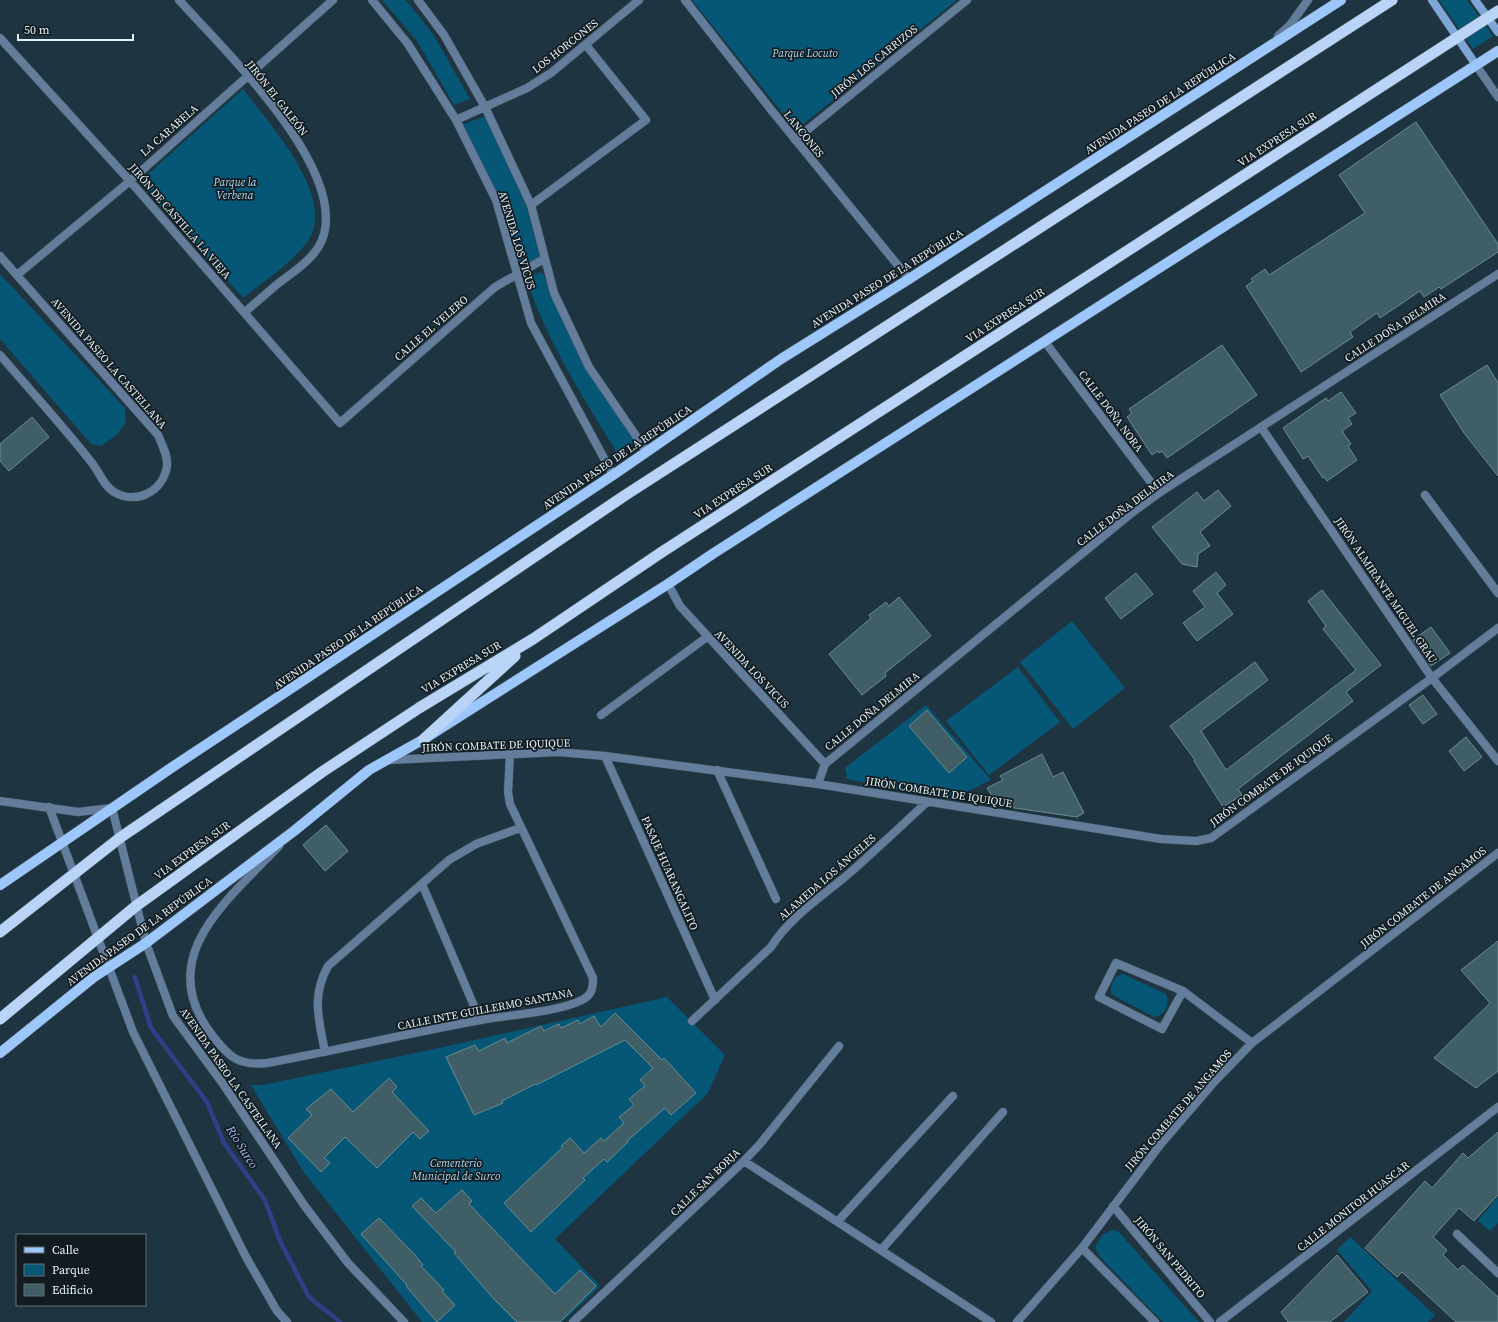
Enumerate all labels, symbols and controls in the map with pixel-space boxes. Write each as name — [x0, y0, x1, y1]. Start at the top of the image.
scale bar — [18, 16, 133, 42]
street label: LOS HORCONES — [529, 16, 602, 77]
street label: JIRÓN LOS CARRIZOS — [827, 21, 921, 102]
text: 50 m — [24, 22, 50, 38]
park label: Parque Locuto — [771, 46, 838, 61]
street label: AVENIDA PASEO DE LA REPÚBLICA — [1082, 49, 1239, 158]
street label: JIRÓN EL GALEÓN — [242, 57, 311, 139]
street label: LA CARABELA — [137, 101, 202, 160]
street label: LANCONES — [780, 108, 827, 161]
street label: VIA EXPRESA SUR — [1235, 108, 1319, 170]
street label: JIRÓN DE CASTILLA LA VIEJA — [125, 160, 234, 283]
park label: Parque la Verbena — [212, 175, 257, 203]
street label: AVENIDA LOS VICUS — [494, 189, 539, 292]
street label: AVENIDA PASEO DE LA REPÚBLICA — [808, 225, 967, 332]
street label: VIA EXPRESA SUR — [963, 284, 1047, 346]
street label: CALLE DOÑA DELMIRA — [1342, 289, 1449, 366]
street label: CALLE EL VELERO — [391, 292, 472, 365]
street label: AVENIDA PASEO LA CASTELLANA — [47, 295, 170, 433]
street label: CALLE DOÑA NORA — [1075, 367, 1147, 456]
street label: AVENIDA PASEO DE LA REPÚBLICA — [540, 401, 695, 513]
street label: VIA EXPRESA SUR — [691, 460, 775, 522]
street label: CALLE DOÑA DELMIRA — [1074, 466, 1178, 550]
street label: JIRÓN ALMIRANTE MIGUEL GRAU — [1330, 513, 1440, 666]
street label: AVENIDA PASEO DE LA REPÚBLICA — [271, 581, 426, 693]
street label: AVENIDA LOS VICUS — [711, 627, 792, 712]
street label: VIA EXPRESA SUR — [418, 638, 504, 697]
street label: CALLE DOÑA DELMIRA — [822, 668, 923, 754]
street label: JIRÓN COMBATE DE IQUIQUE — [1206, 730, 1336, 831]
street label: JIRÓN COMBATE DE IQUIQUE — [421, 735, 571, 756]
street label: JIRÓN COMBATE DE IQUIQUE — [863, 773, 1014, 812]
street label: PASAJE HUARANGALITO — [638, 814, 702, 933]
street label: VIA EXPRESA SUR — [151, 818, 233, 883]
street label: ALAMEDA LOS ÁNGELES — [775, 831, 880, 924]
street label: JIRÓN COMBATE DE ANGAMOS — [1356, 843, 1490, 952]
street label: AVENIDA PASEO DE LA REPÚBLICA — [63, 873, 216, 989]
street label: CALLE INTE GUILLERMO SANTANA — [396, 985, 575, 1034]
street label: AVENIDA PASEO LA CASTELLANA — [176, 1005, 286, 1152]
street label: JIRÓN COMBATE DE ANGAMOS — [1121, 1046, 1236, 1175]
water label: Río Surco — [222, 1122, 261, 1172]
street label: CALLE SAN BORJA — [667, 1145, 744, 1220]
park label: Cementerio Municipal de Surco — [411, 1156, 501, 1184]
street label: CALLE MONITOR HUASCAR — [1294, 1158, 1413, 1255]
street label: JIRÓN SAN PEDRITO — [1130, 1212, 1208, 1302]
legend — [16, 1234, 146, 1306]
text: Calle — [52, 1242, 79, 1258]
text: Parque — [52, 1262, 90, 1278]
text: Edificio — [52, 1282, 93, 1298]

